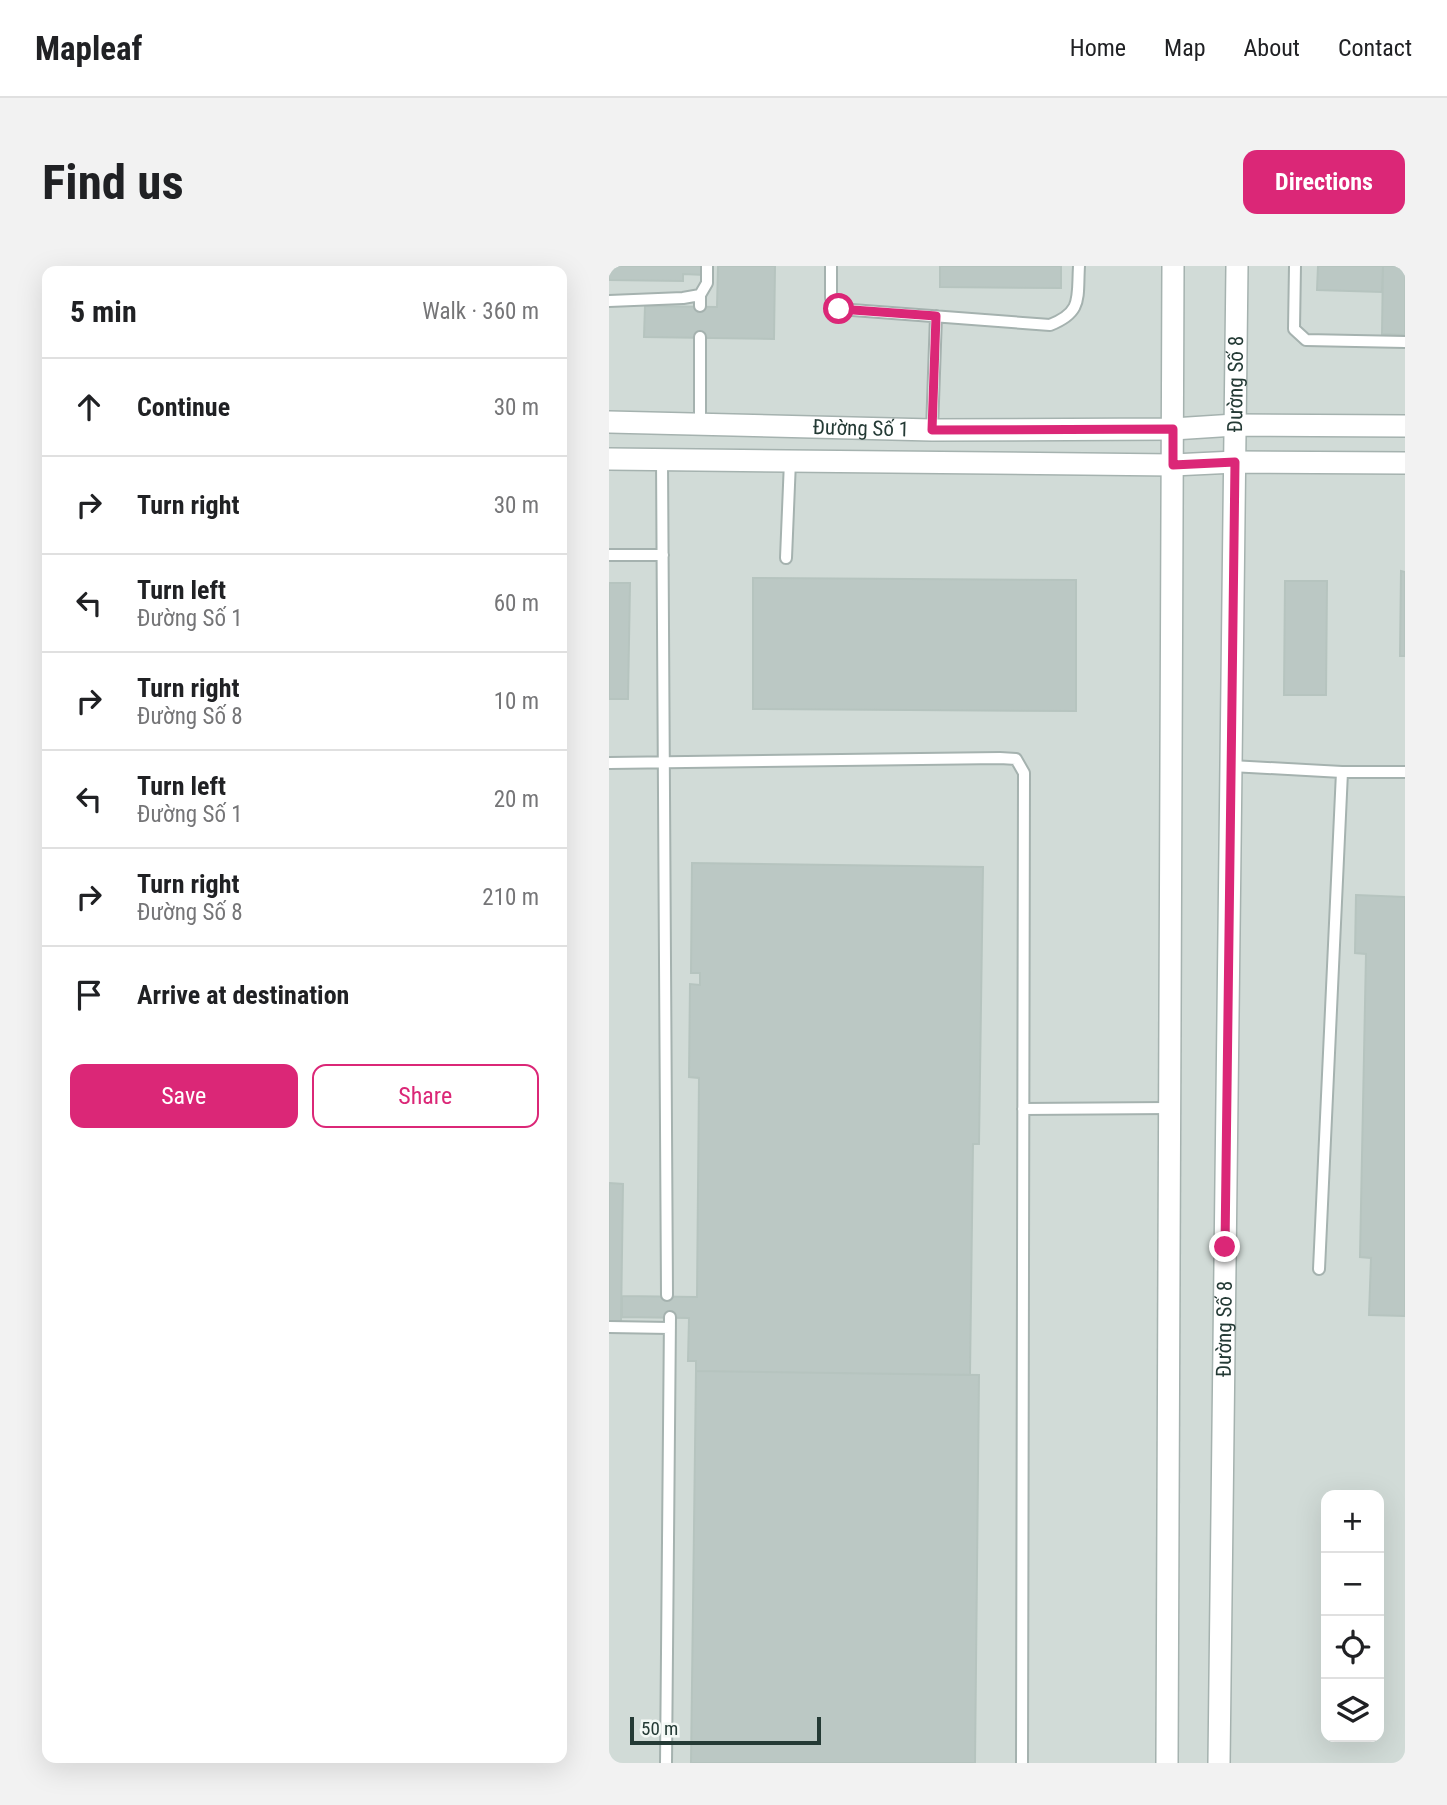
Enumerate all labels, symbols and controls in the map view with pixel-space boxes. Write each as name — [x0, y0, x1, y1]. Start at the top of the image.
text: Mapleaf — [35, 29, 142, 68]
text: Home — [1070, 34, 1126, 62]
text: Map — [1164, 34, 1206, 62]
text: About — [1244, 34, 1300, 62]
text: Contact — [1338, 34, 1412, 62]
button: Directions — [1243, 150, 1405, 214]
text: Find us — [42, 154, 184, 211]
route start — [823, 293, 854, 324]
text: 5 min — [70, 294, 137, 329]
text: Walk · 360 m — [422, 298, 539, 325]
street label: Đường Số 8 — [1223, 336, 1248, 432]
icon: ahead — [70, 388, 108, 426]
text: Continue — [137, 392, 230, 422]
text: 30 m — [494, 394, 539, 421]
street label: Đường Số 1 — [812, 415, 909, 441]
icon: right — [70, 486, 108, 524]
text: Turn right — [137, 490, 239, 520]
text: 30 m — [494, 492, 539, 519]
text: Turn left — [137, 575, 226, 605]
icon: left — [70, 584, 108, 622]
text: 60 m — [494, 590, 539, 617]
text: Đường Số 1 — [137, 605, 243, 632]
text: Turn right — [137, 673, 239, 703]
icon: right — [70, 682, 108, 720]
text: 10 m — [494, 688, 539, 715]
text: Đường Số 8 — [137, 703, 243, 730]
text: Turn left — [137, 771, 226, 801]
icon: left — [70, 780, 108, 818]
text: 20 m — [494, 786, 539, 813]
text: Đường Số 1 — [137, 801, 243, 828]
text: Turn right — [137, 869, 239, 899]
icon: right — [70, 878, 108, 916]
text: 210 m — [482, 884, 539, 911]
text: Đường Số 8 — [137, 899, 243, 926]
icon: arrive — [70, 976, 108, 1014]
text: Arrive at destination — [137, 980, 349, 1010]
button: Save — [70, 1064, 298, 1128]
button: Share — [312, 1064, 539, 1128]
route end — [1209, 1231, 1240, 1262]
street label: Đường Số 8 — [1212, 1281, 1237, 1377]
map controls — [1321, 1490, 1384, 1742]
button: + — [1321, 1490, 1384, 1553]
button: − — [1321, 1553, 1384, 1616]
button: locate — [1321, 1616, 1384, 1679]
button: layers — [1321, 1679, 1384, 1742]
scale bar — [630, 1714, 821, 1746]
text: 50 m — [641, 1717, 678, 1740]

